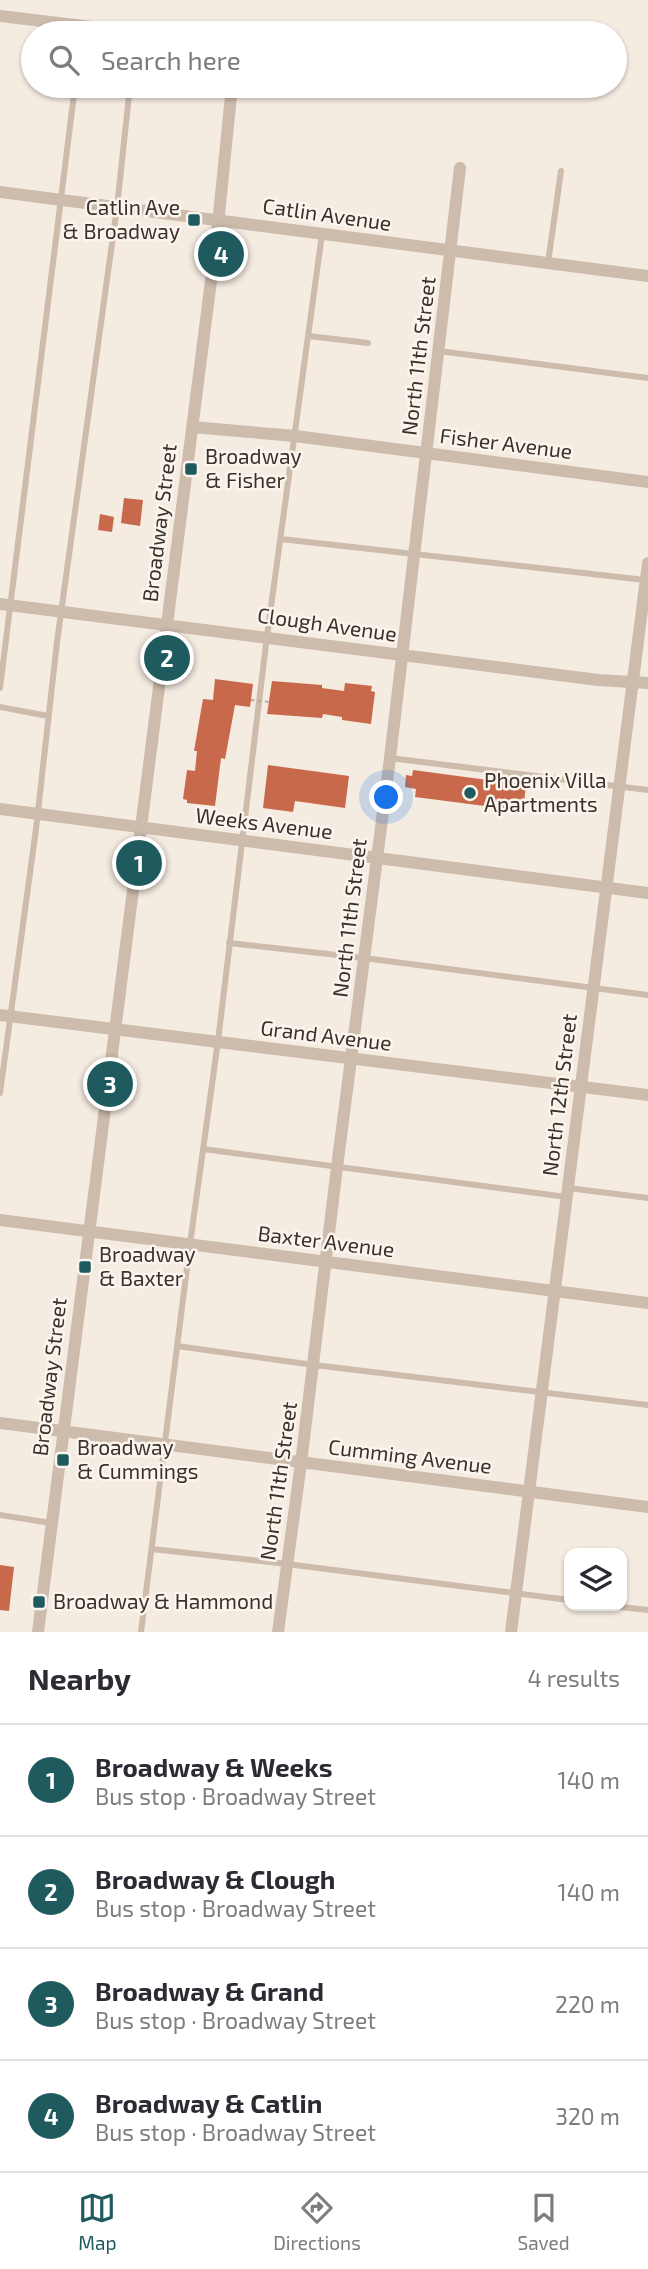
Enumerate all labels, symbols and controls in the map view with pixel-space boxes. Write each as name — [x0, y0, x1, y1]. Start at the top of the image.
search box — [21, 21, 627, 98]
icon: search — [45, 41, 83, 79]
text: Search here — [101, 44, 241, 75]
street label: Catlin Avenue — [261, 192, 393, 235]
place label: Catlin Ave & Broadway — [63, 194, 180, 243]
marker: Catlin Ave & Broadway — [186, 212, 202, 228]
pin: 4 — [198, 228, 244, 280]
street label: North 11th Street — [395, 275, 440, 437]
street label: Fisher Avenue — [439, 422, 574, 463]
street label: Broadway Street — [136, 442, 181, 603]
place label: Broadway & Fisher — [205, 443, 302, 492]
marker: Broadway & Fisher — [183, 461, 199, 477]
street label: Clough Avenue — [256, 601, 399, 646]
pin: 2 — [144, 632, 190, 684]
place label: Phoenix Villa Apartments — [484, 767, 606, 816]
your location — [369, 780, 403, 814]
marker: Phoenix Villa Apartments — [462, 785, 478, 801]
street label: Weeks Avenue — [194, 802, 334, 843]
pin: 1 — [116, 837, 162, 889]
street label: North 11th Street — [326, 837, 371, 999]
street label: North 12th Street — [536, 1012, 581, 1177]
street label: Grand Avenue — [259, 1014, 393, 1055]
pin: 3 — [87, 1058, 133, 1110]
street label: Baxter Avenue — [256, 1220, 396, 1261]
place label: Broadway & Baxter — [99, 1241, 196, 1290]
marker: Broadway & Baxter — [77, 1259, 93, 1275]
street label: Broadway Street — [26, 1296, 71, 1457]
street label: North 11th Street — [254, 1400, 301, 1562]
street label: Cumming Avenue — [327, 1433, 493, 1478]
place label: Broadway & Cummings — [77, 1434, 198, 1483]
marker: Broadway & Cummings — [55, 1452, 71, 1468]
map controls — [564, 1548, 627, 1611]
button: layers — [564, 1548, 627, 1611]
place label: Broadway & Hammond — [53, 1588, 273, 1613]
marker: Broadway & Hammond — [31, 1594, 47, 1610]
text: Nearby — [28, 1660, 131, 1696]
text: 4 results — [528, 1664, 620, 1692]
text: Broadway & Weeks — [95, 1751, 333, 1782]
text: 1 — [46, 1766, 56, 1794]
text: 140 m — [558, 1766, 620, 1794]
text: Bus stop · Broadway Street — [95, 1782, 376, 1810]
text: Broadway & Clough — [95, 1863, 336, 1894]
text: 2 — [44, 1878, 58, 1906]
text: 140 m — [558, 1878, 620, 1906]
text: Bus stop · Broadway Street — [95, 1894, 376, 1922]
text: Broadway & Grand — [95, 1975, 324, 2006]
text: 3 — [44, 1990, 58, 2018]
text: 220 m — [555, 1990, 620, 2018]
text: Bus stop · Broadway Street — [95, 2006, 376, 2034]
text: Broadway & Catlin — [95, 2087, 322, 2118]
text: 4 — [44, 2102, 58, 2130]
text: 320 m — [555, 2102, 620, 2130]
text: Bus stop · Broadway Street — [95, 2118, 376, 2146]
tab: Map — [78, 2189, 116, 2254]
tab: Directions — [273, 2189, 361, 2254]
tab: Saved — [517, 2189, 570, 2254]

